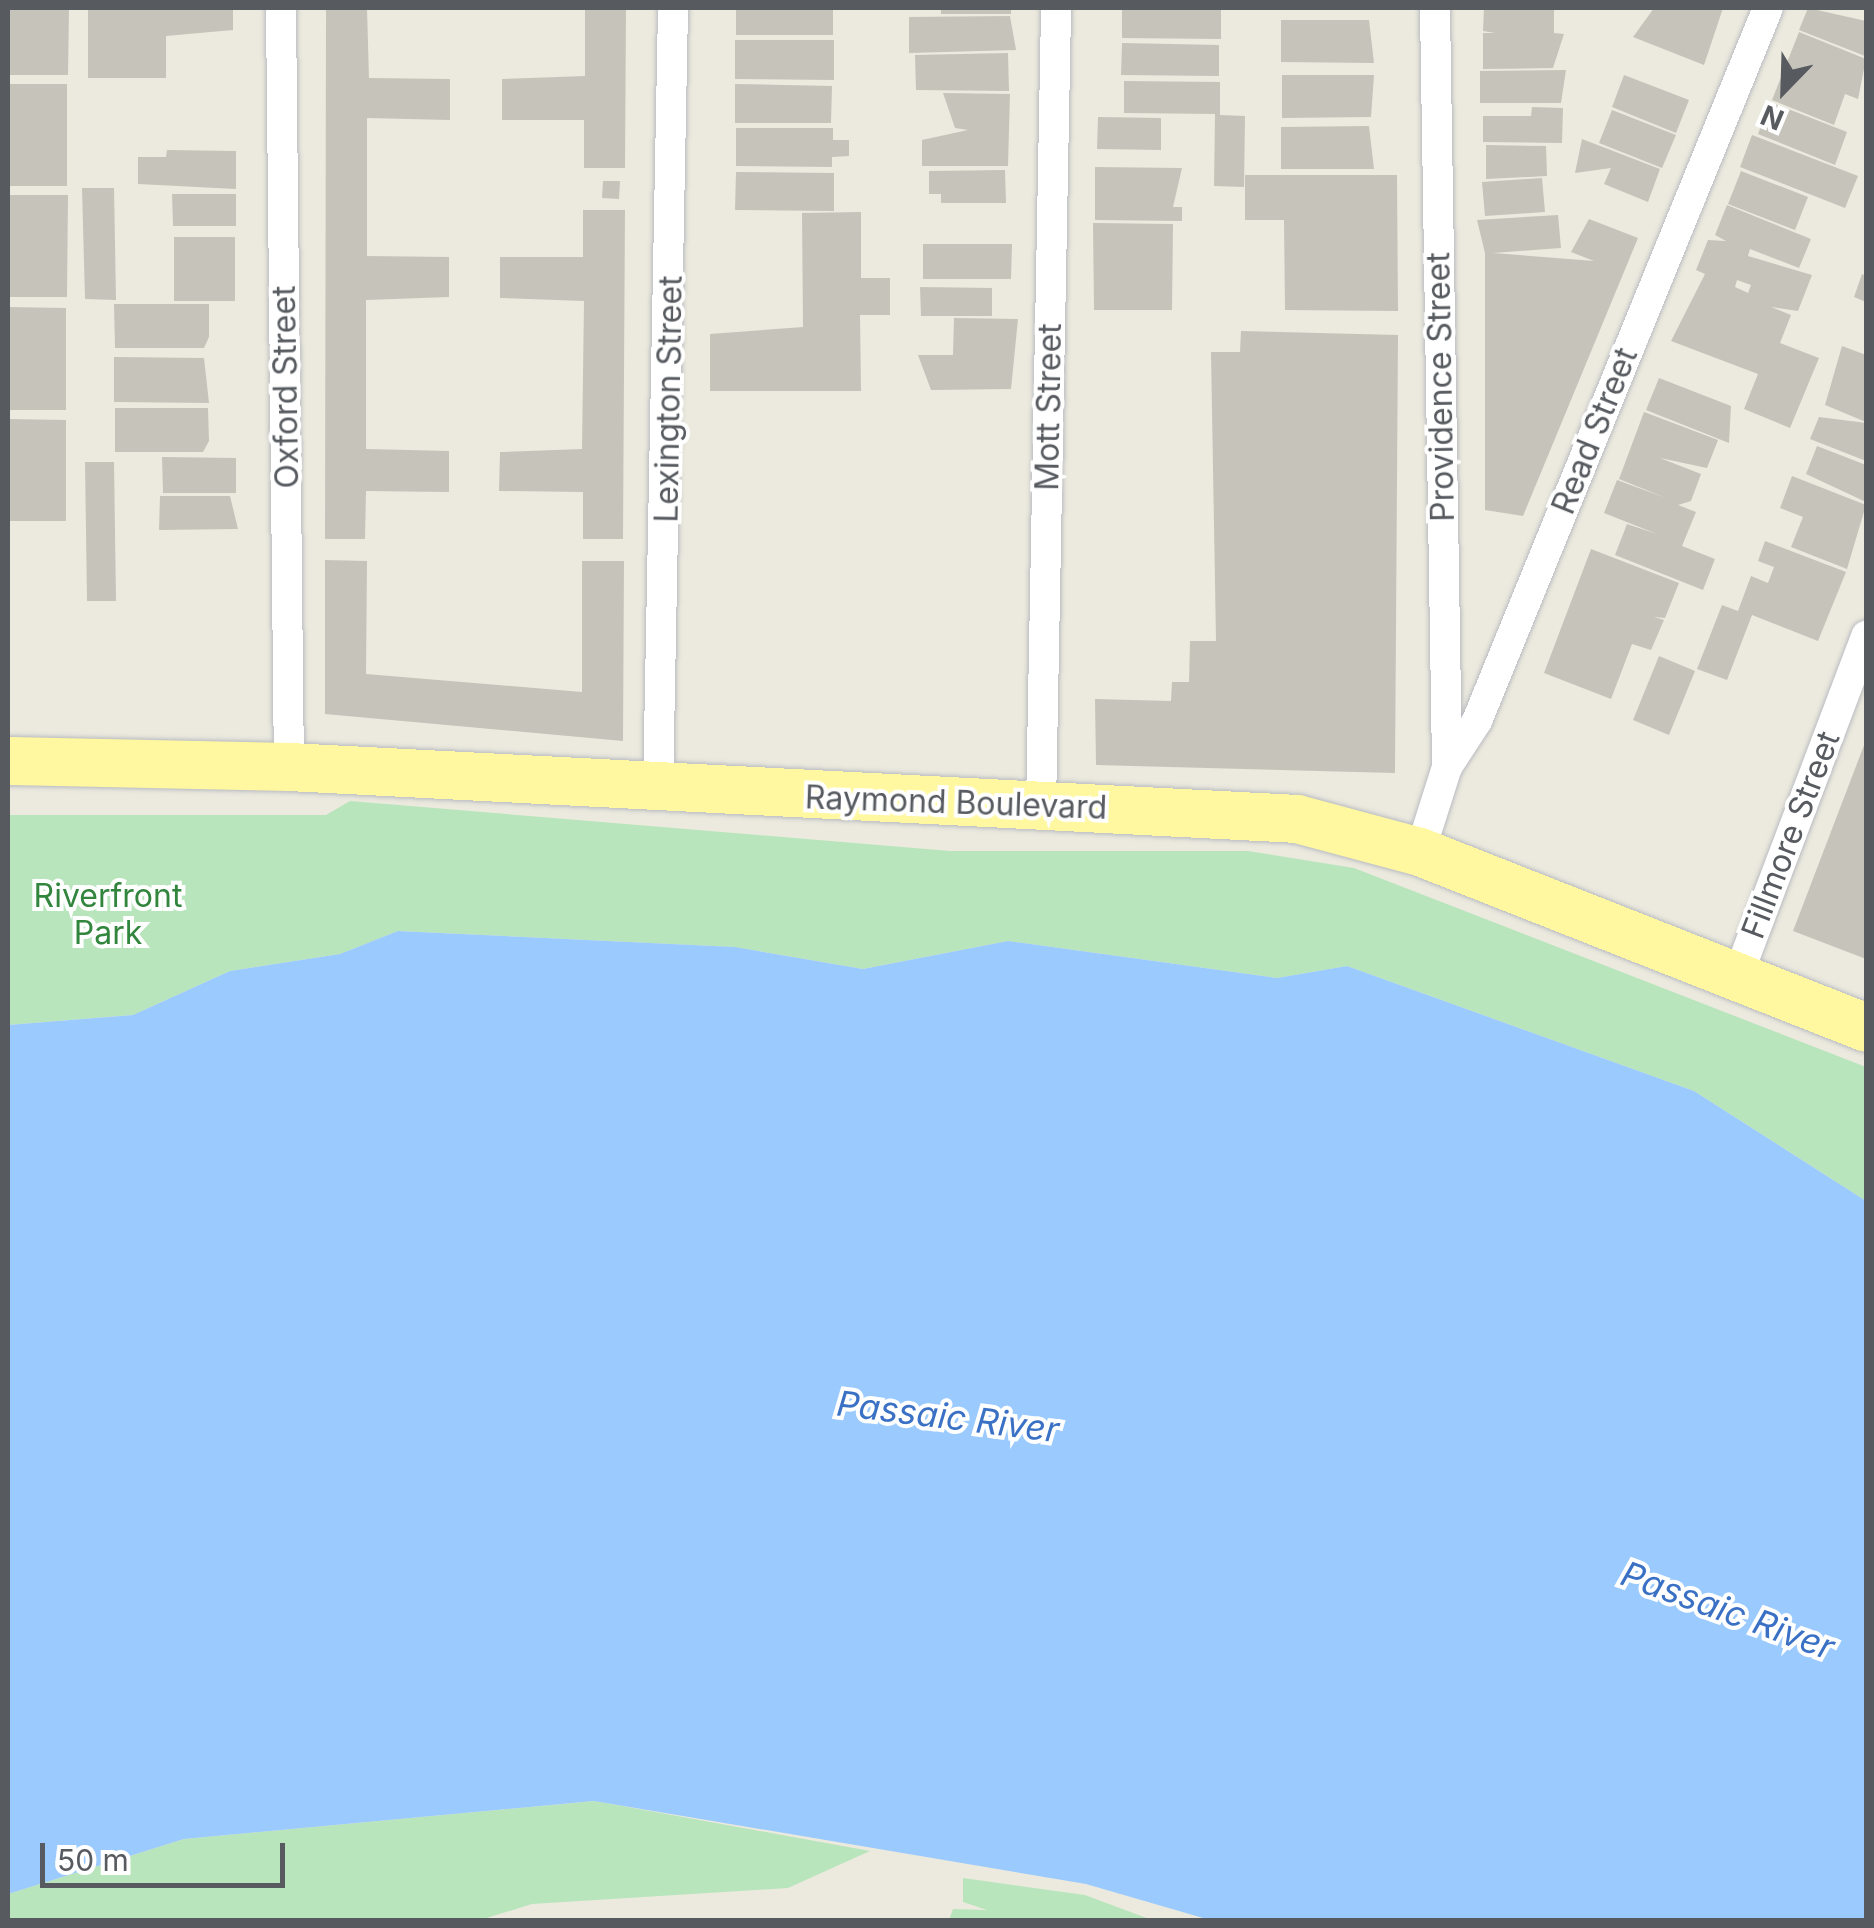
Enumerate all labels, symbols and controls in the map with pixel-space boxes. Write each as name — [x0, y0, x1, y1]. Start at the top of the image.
north arrow — [1734, 40, 1834, 140]
text: N — [1756, 98, 1789, 137]
street label: Providence Street — [1419, 252, 1463, 522]
street label: Lexington Street — [648, 275, 690, 523]
street label: Oxford Street — [265, 285, 307, 489]
street label: Mott Street — [1028, 323, 1070, 491]
street label: Read Street — [1544, 342, 1646, 520]
street label: Fillmore Street — [1734, 726, 1848, 944]
street label: Raymond Boulevard — [804, 779, 1108, 827]
park label: Riverfront Park — [34, 878, 182, 953]
water label: Passaic River — [834, 1382, 1062, 1450]
water label: Passaic River — [1616, 1552, 1840, 1668]
scale bar — [45, 1823, 290, 1885]
text: 50 m — [57, 1842, 129, 1878]

